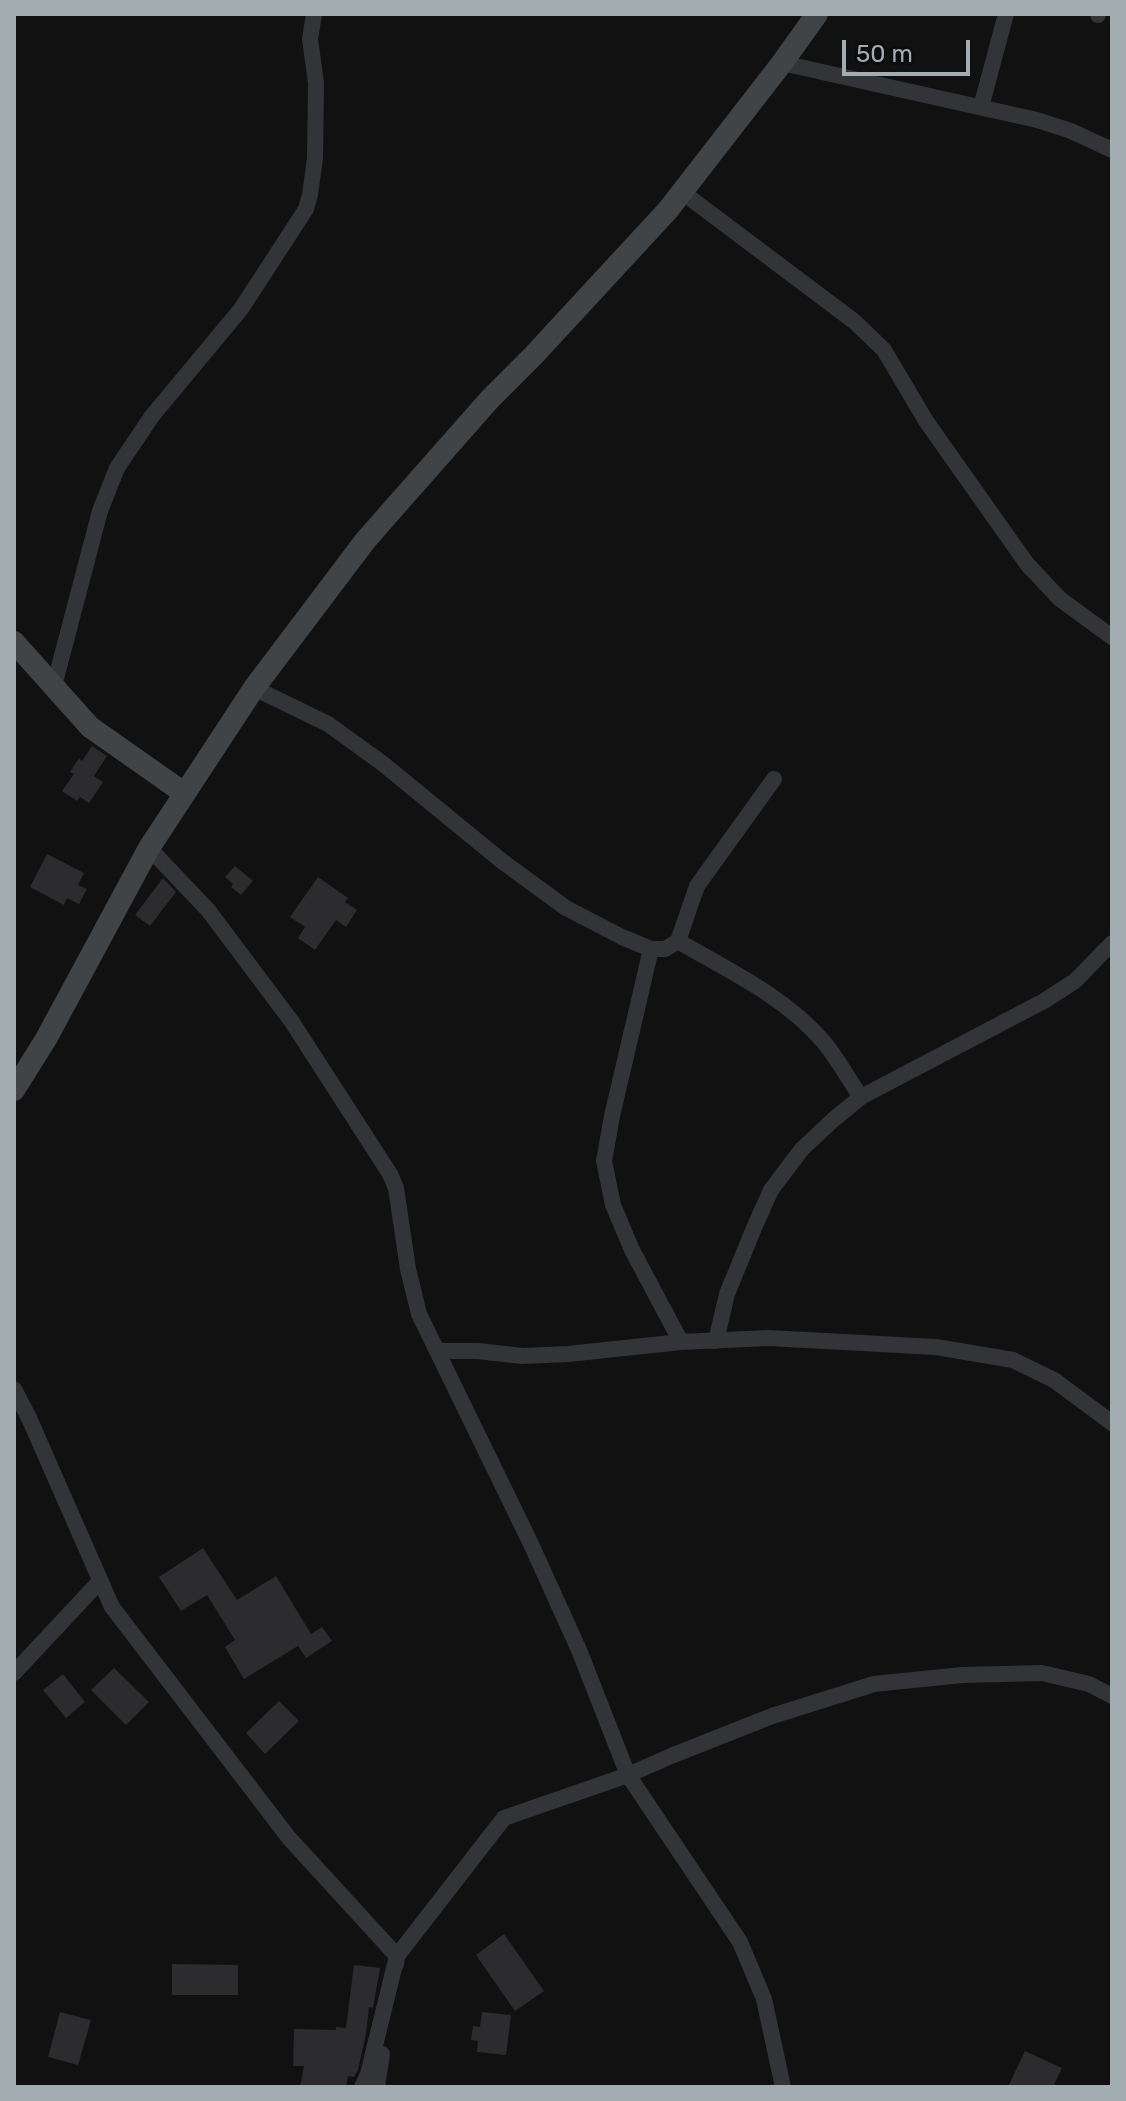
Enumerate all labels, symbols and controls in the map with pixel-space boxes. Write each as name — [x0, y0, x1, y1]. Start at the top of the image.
scale bar — [846, 24, 974, 74]
text: 50 m — [856, 40, 913, 68]

